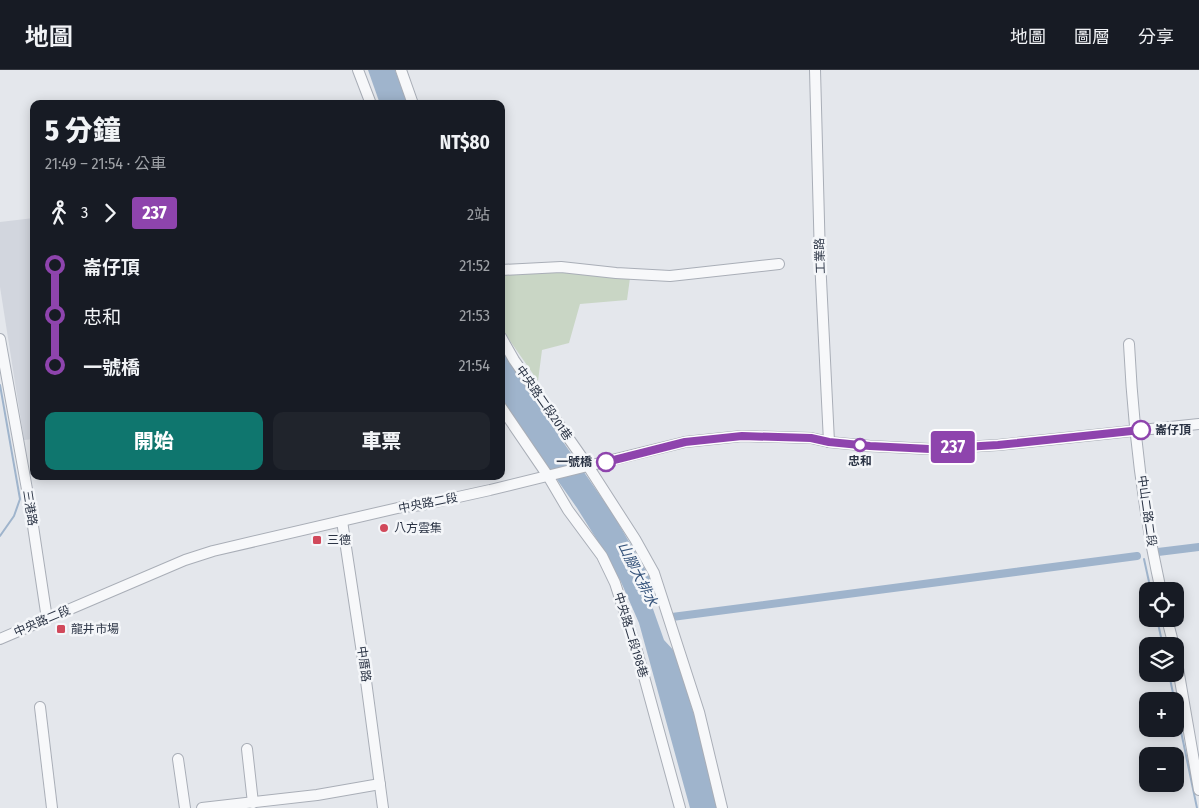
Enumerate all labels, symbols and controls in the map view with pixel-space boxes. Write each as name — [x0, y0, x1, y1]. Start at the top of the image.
text: 地圖 — [25, 23, 73, 51]
text: 地圖 — [1010, 26, 1046, 48]
text: 圖層 — [1074, 26, 1110, 48]
text: 分享 — [1138, 26, 1174, 48]
text: 5 分鐘 — [45, 114, 121, 147]
text: NT$80 — [440, 131, 490, 154]
text: 21:49 – 21:54 · 公車 — [45, 154, 166, 173]
icon: walk — [45, 199, 73, 227]
icon: forward — [96, 199, 124, 227]
text: 237 — [142, 202, 167, 224]
text: 3 — [81, 203, 88, 222]
text: 2站 — [467, 205, 490, 224]
street label: 工業路 — [812, 238, 828, 274]
text: 崙仔頂 — [83, 256, 140, 279]
text: 21:52 — [459, 256, 490, 275]
text: 忠和 — [83, 306, 121, 329]
text: 21:53 — [459, 306, 490, 325]
text: 一號橋 — [83, 356, 140, 379]
text: 21:54 — [459, 356, 490, 375]
street label: 中央路二段201巷 — [513, 363, 575, 443]
button: 開始 — [45, 412, 263, 470]
button: 車票 — [273, 412, 490, 470]
marker: 崙仔頂 — [1131, 420, 1151, 440]
place label: 崙仔頂 — [1155, 423, 1191, 437]
line badge: 237 — [924, 431, 982, 463]
text: 237 — [941, 436, 965, 458]
marker: 忠和 — [853, 438, 867, 452]
marker: 一號橋 — [596, 452, 616, 472]
place label: 忠和 — [848, 454, 872, 468]
place label: 一號橋 — [556, 455, 593, 469]
street label: 中山二路二段 — [1135, 474, 1159, 548]
street label: 三港路 — [20, 489, 40, 527]
street label: 中央路二段 — [397, 490, 459, 516]
place label: 八方雲集 — [394, 521, 442, 535]
marker: 八方雲集 — [378, 522, 390, 534]
place label: 三德 — [327, 533, 351, 547]
marker: 三德 — [311, 534, 323, 546]
water label: 山腳大排水 — [614, 539, 661, 610]
map controls — [1139, 582, 1184, 792]
button: locate — [1139, 582, 1184, 627]
street label: 中央路二段198巷 — [611, 591, 651, 679]
street label: 中央路二段 — [12, 603, 72, 639]
place label: 龍井市場 — [71, 622, 119, 636]
marker: 龍井市場 — [55, 623, 67, 635]
button: layers — [1139, 637, 1184, 682]
street label: 中厝路 — [355, 645, 373, 683]
button: + — [1139, 692, 1184, 737]
button: − — [1139, 747, 1184, 792]

